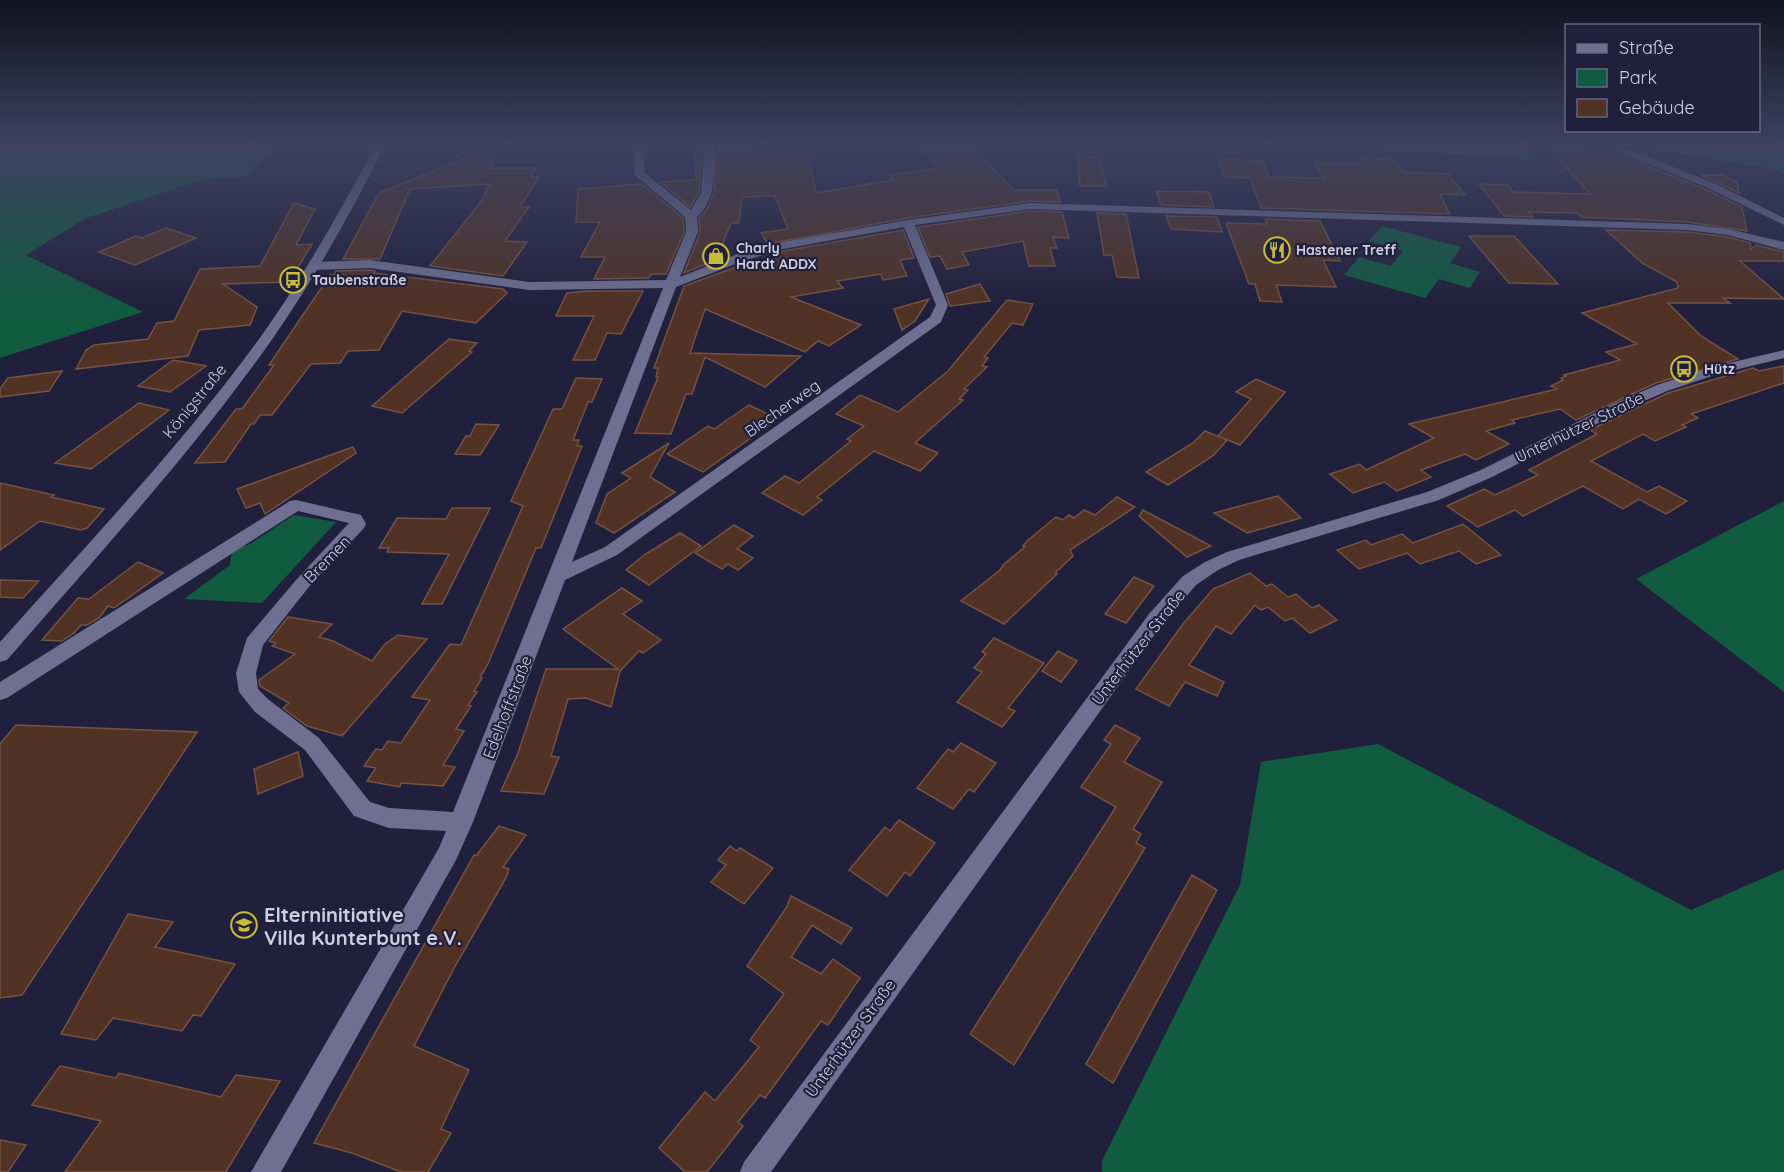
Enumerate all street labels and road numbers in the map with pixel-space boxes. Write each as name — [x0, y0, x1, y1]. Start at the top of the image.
street label: Königstraße — [158, 360, 230, 442]
street label: Blecherweg — [741, 375, 823, 441]
street label: Unterhützer Straße — [1511, 387, 1647, 467]
street label: Bremen — [300, 531, 354, 587]
street label: Unterhützer Straße — [1087, 585, 1189, 709]
street label: Edelhoffstraße — [478, 653, 536, 761]
street label: Unterhützer Straße — [801, 975, 899, 1101]

